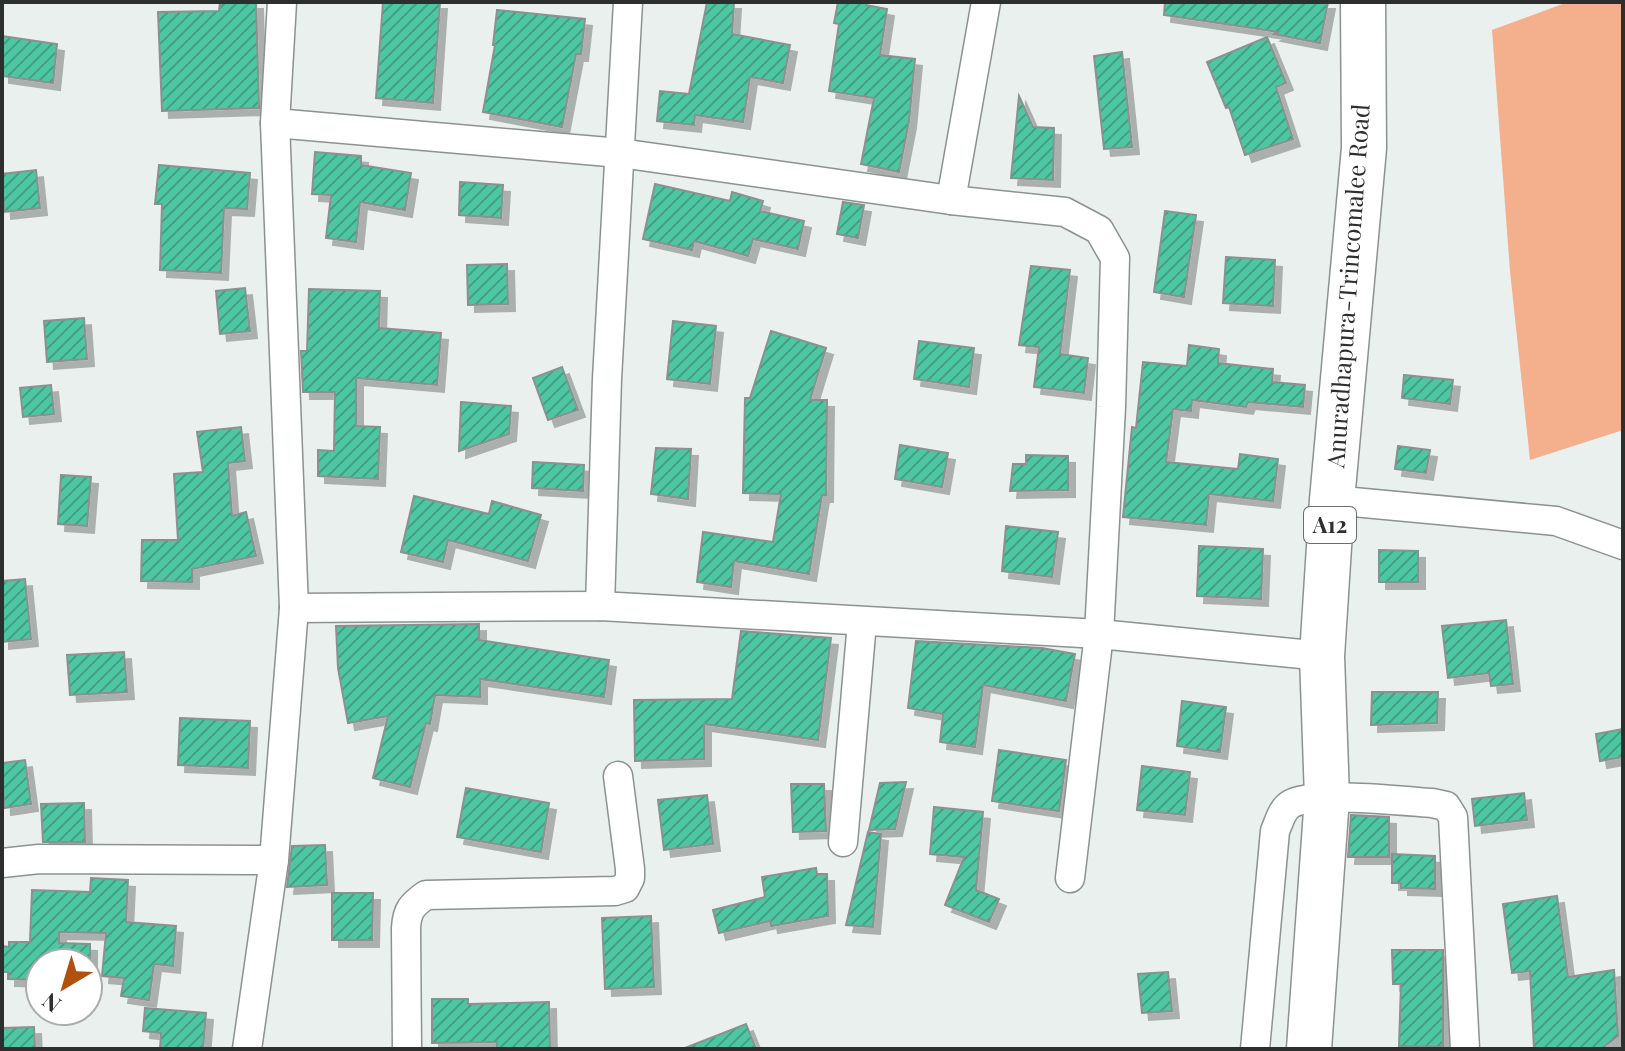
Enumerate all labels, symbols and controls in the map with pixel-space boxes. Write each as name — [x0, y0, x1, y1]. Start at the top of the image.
street label: Anuradhapura-Trincomalee Road — [1318, 103, 1376, 470]
road number: A12 — [1304, 507, 1356, 543]
north arrow — [24, 947, 104, 1027]
text: N — [35, 987, 67, 1020]

